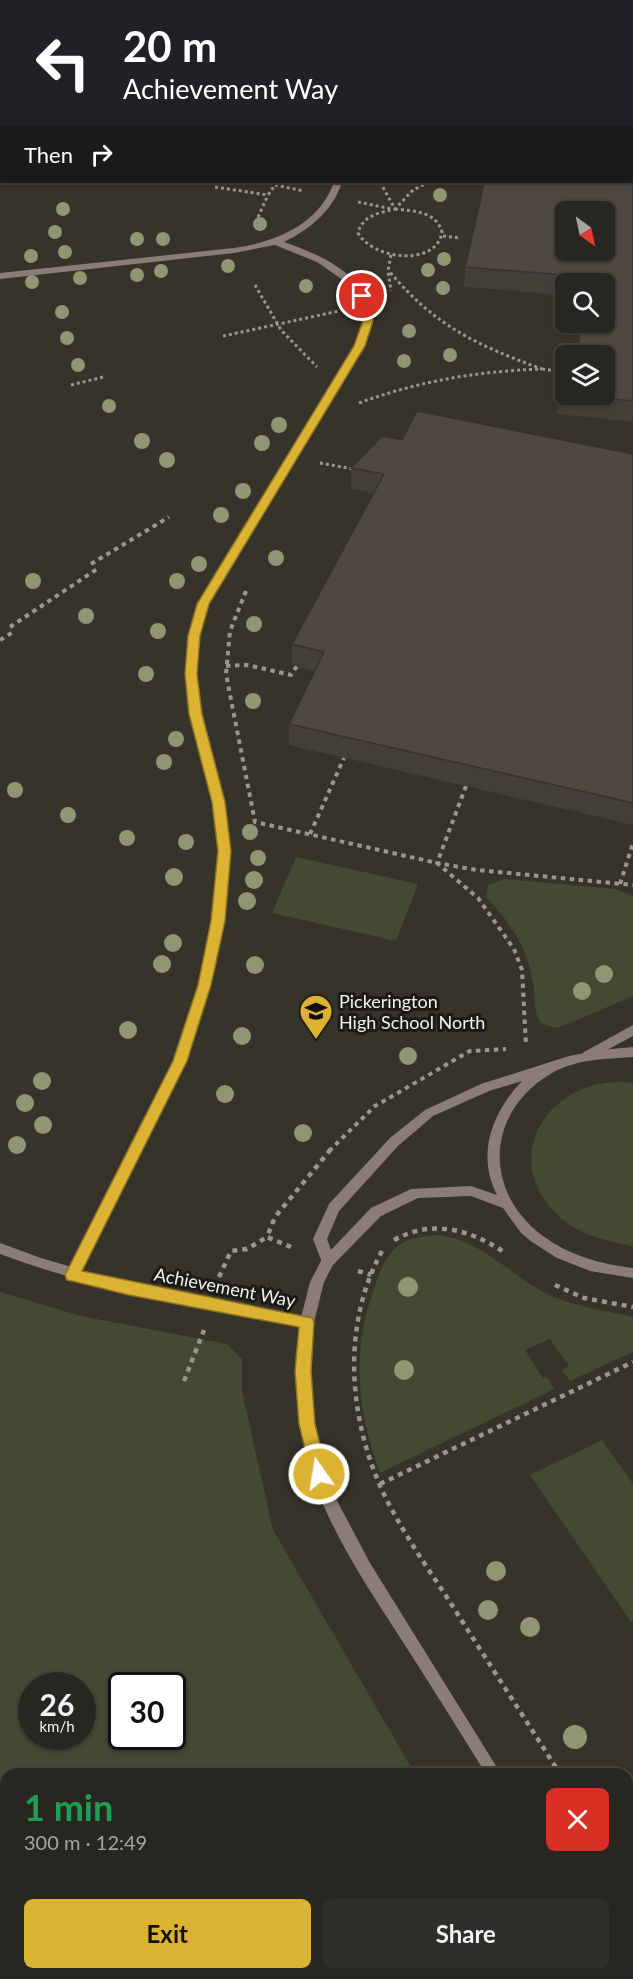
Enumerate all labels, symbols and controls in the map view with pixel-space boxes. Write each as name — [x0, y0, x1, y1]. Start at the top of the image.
text: 20 m — [123, 21, 217, 71]
icon: left — [24, 24, 102, 102]
text: Achievement Way — [123, 72, 338, 105]
icon: right — [85, 138, 118, 171]
text: Then — [24, 141, 73, 168]
north arrow — [555, 201, 615, 261]
map controls — [555, 201, 615, 405]
pin — [336, 270, 387, 321]
button: search — [555, 273, 615, 333]
icon: arrive — [345, 279, 378, 312]
button: layers — [555, 345, 615, 405]
place label: Pickerington High School North — [339, 990, 485, 1033]
school or university icon: Pickerington High School North — [298, 993, 334, 1040]
street label: Achievement Way — [153, 1263, 298, 1312]
position arrow — [287, 1442, 351, 1506]
speed limit sign: 30 — [108, 1672, 186, 1750]
text: 26 — [40, 1686, 74, 1722]
text: km/h — [39, 1717, 75, 1735]
text: 1 min — [24, 1785, 113, 1829]
button: close — [546, 1788, 609, 1851]
text: 300 m · 12:49 — [24, 1830, 147, 1854]
button: Exit — [24, 1899, 311, 1968]
button: Share — [323, 1899, 609, 1968]

